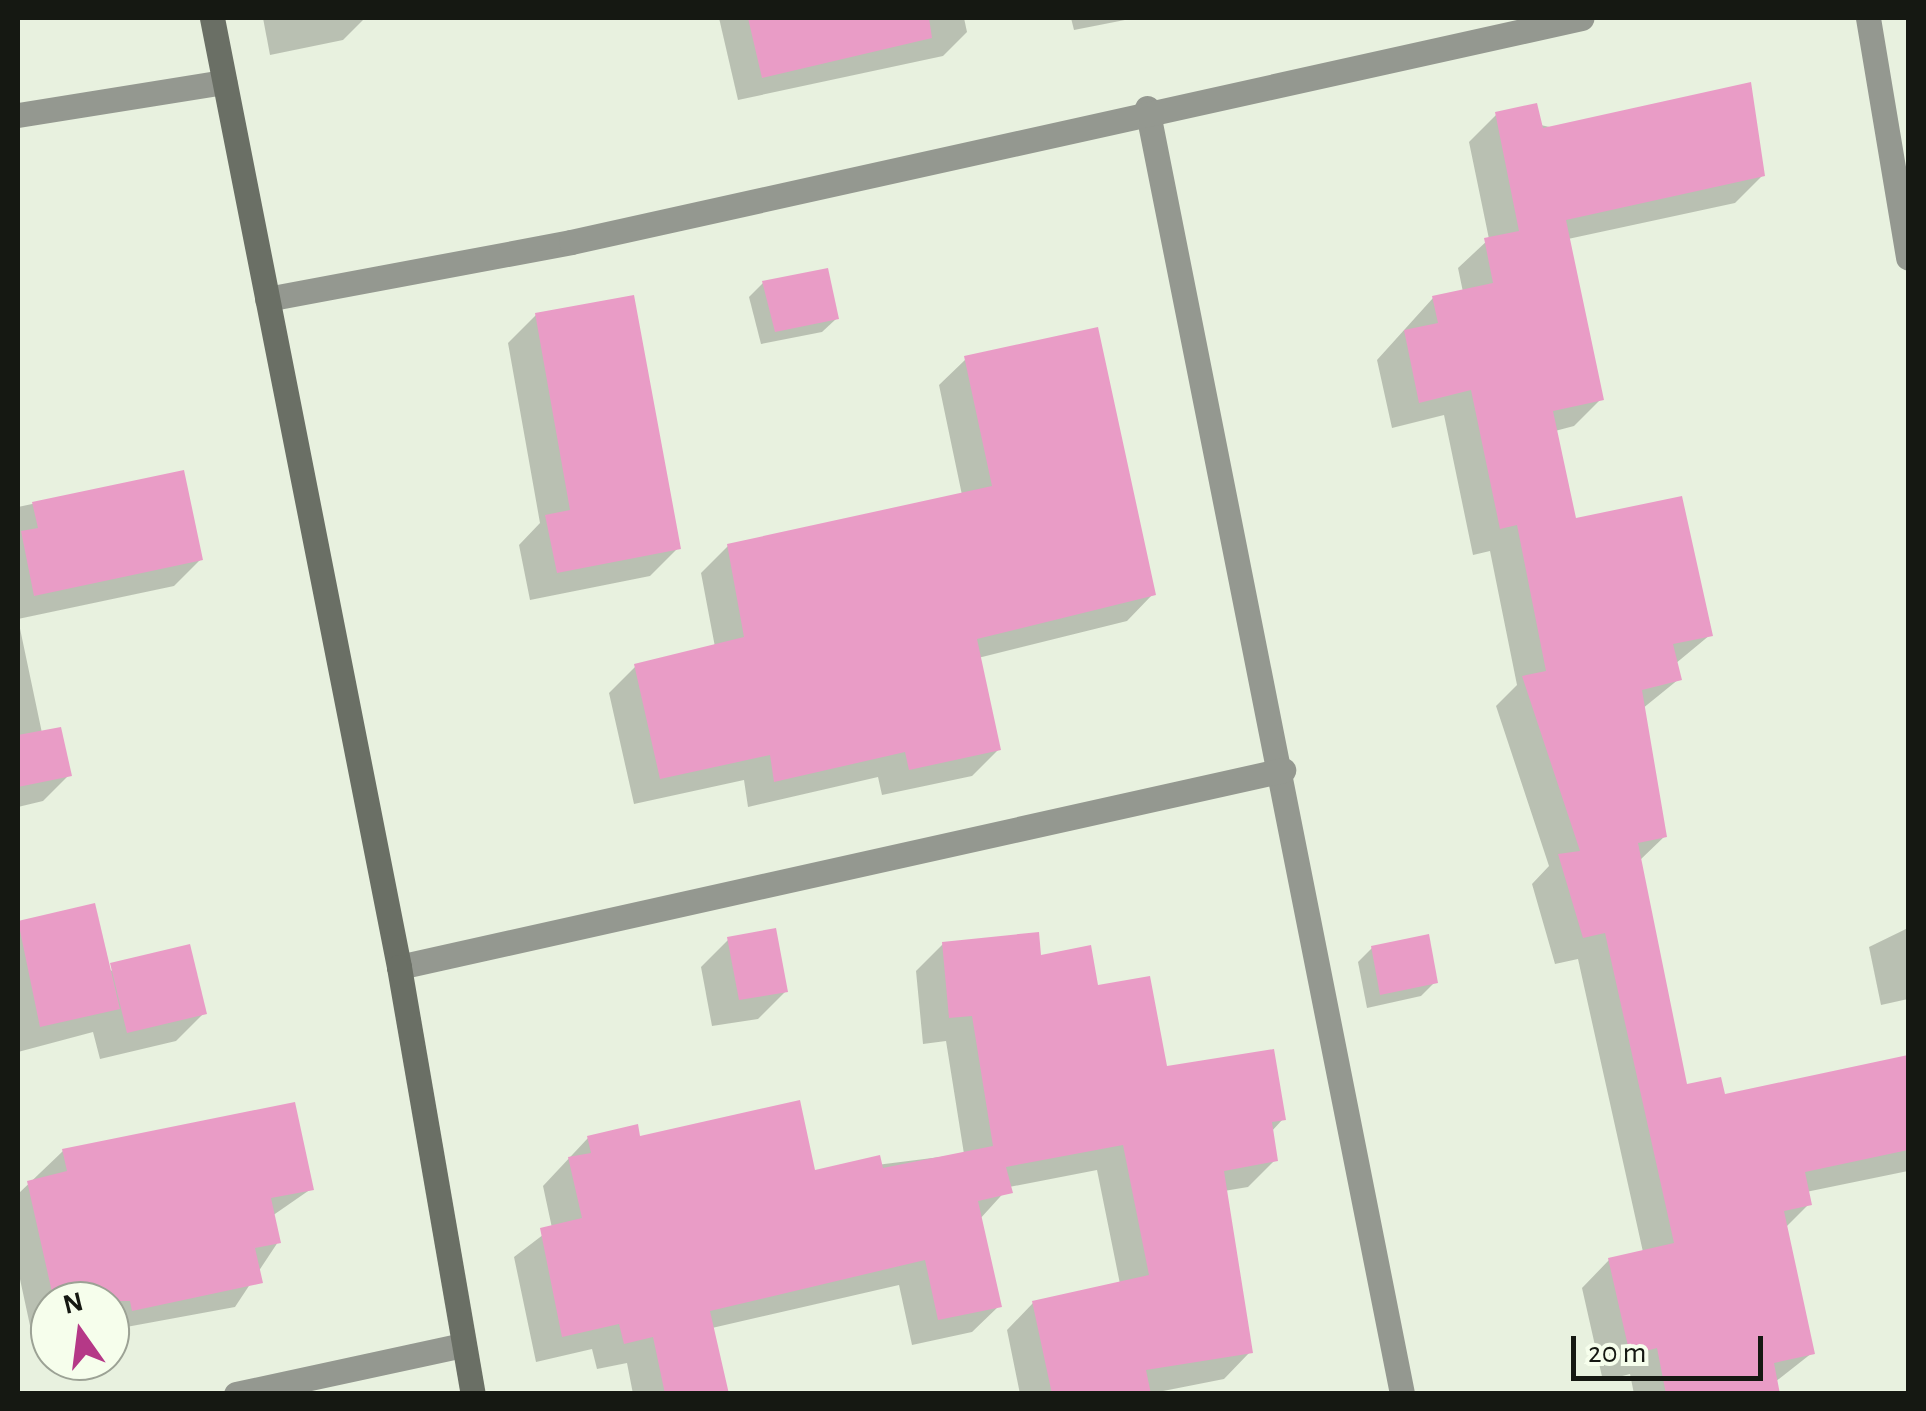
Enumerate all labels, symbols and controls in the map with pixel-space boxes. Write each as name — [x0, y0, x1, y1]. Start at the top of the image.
north arrow — [30, 1281, 130, 1381]
text: N — [60, 1288, 86, 1320]
scale bar — [1576, 1316, 1768, 1378]
text: 20 m — [1588, 1338, 1646, 1368]

